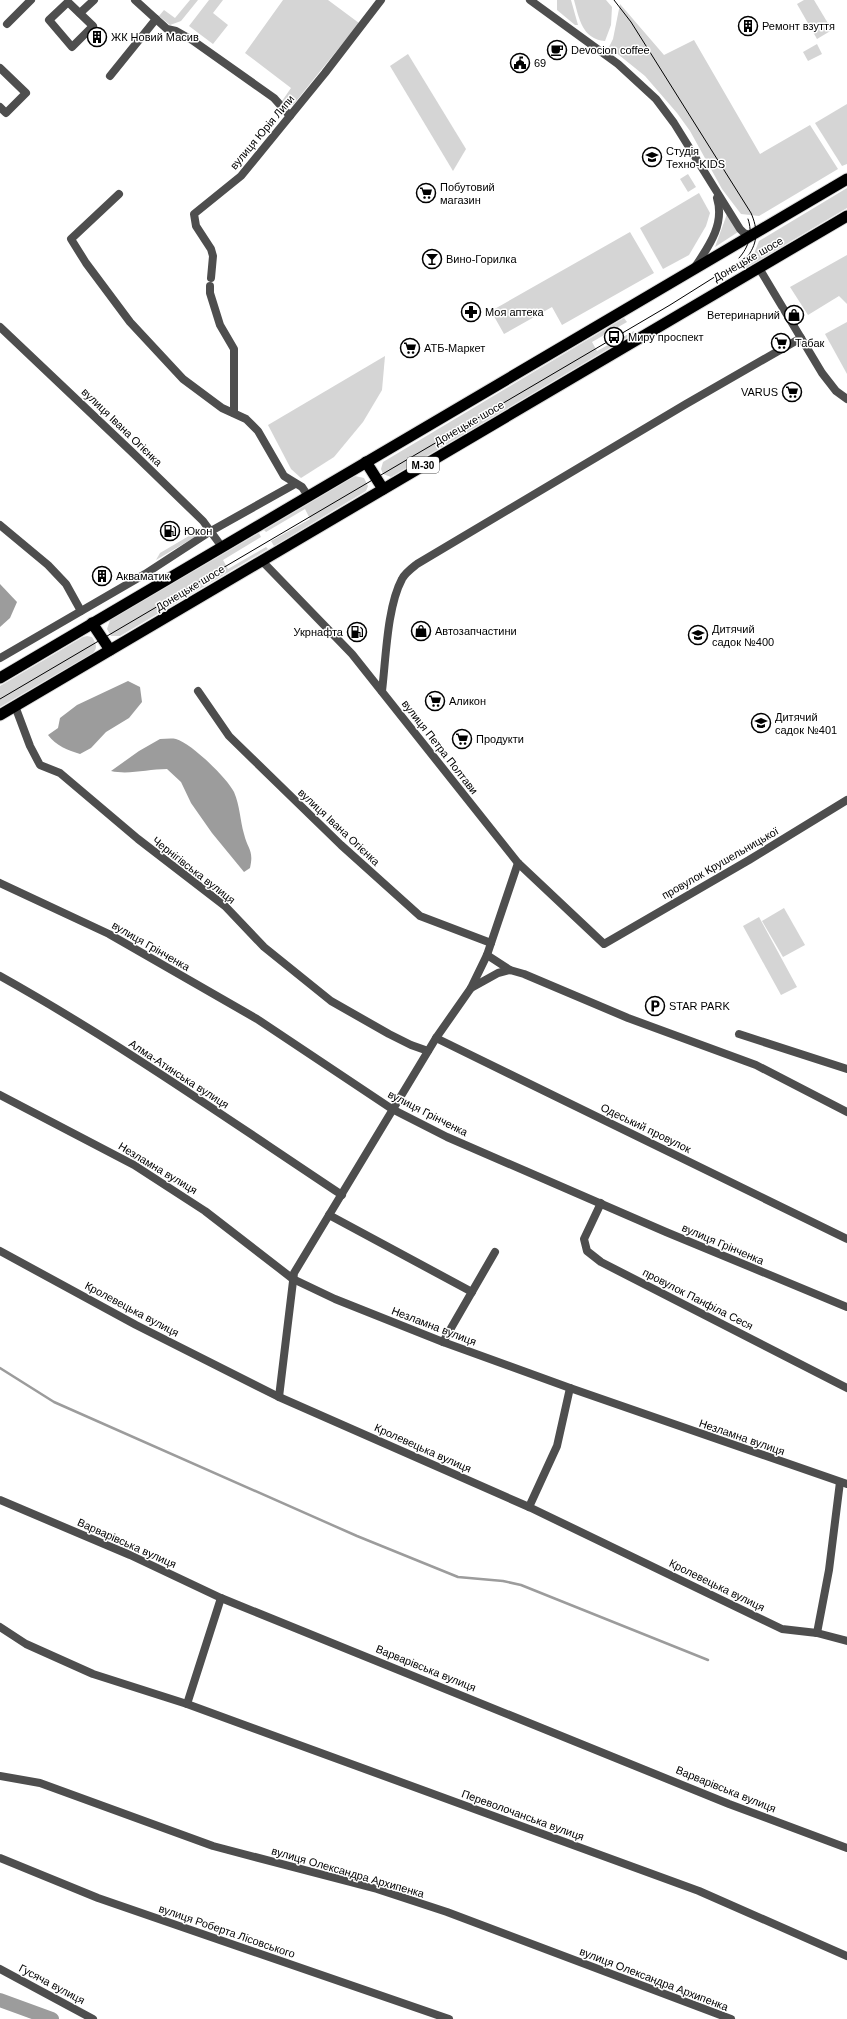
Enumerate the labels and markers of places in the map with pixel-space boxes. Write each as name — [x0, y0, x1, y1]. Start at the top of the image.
building icon: Ремонт взуття — [737, 15, 759, 37]
place label: Ремонт взуття — [762, 20, 835, 32]
building icon: ЖК Новий Масив — [86, 26, 108, 48]
place label: ЖК Новий Масив — [111, 31, 199, 43]
cafe icon: Devocion coffee — [546, 39, 568, 61]
place label: Devocion coffee — [571, 44, 650, 56]
public building icon: 69 — [509, 52, 531, 74]
place label: 69 — [534, 57, 546, 69]
place label: Студія Техно-KIDS — [666, 145, 725, 170]
school or university icon: Студія Техно-KIDS — [641, 146, 663, 168]
place label: Побутовий магазин — [440, 181, 495, 206]
supermarket icon: Побутовий магазин — [415, 182, 437, 204]
bar icon: Вино-Горилка — [421, 248, 443, 270]
place label: Вино-Горилка — [446, 253, 517, 265]
pharmacy icon: Моя аптека — [460, 301, 482, 323]
shop icon: Ветеринарний — [783, 304, 805, 326]
place label: Моя аптека — [485, 306, 545, 318]
place label: Ветеринарний — [707, 309, 780, 321]
bus stop icon: Миру проспект — [603, 326, 625, 348]
place label: Миру проспект — [628, 331, 704, 343]
supermarket icon: Табак — [770, 332, 792, 354]
supermarket icon: АТБ-Маркет — [399, 337, 421, 359]
place label: Табак — [795, 337, 825, 349]
place label: АТБ-Маркет — [424, 342, 485, 354]
supermarket icon: VARUS — [781, 381, 803, 403]
place label: VARUS — [741, 386, 778, 398]
fuel station icon: Юкон — [159, 520, 181, 542]
place label: Юкон — [184, 525, 212, 537]
building icon: Акваматик — [91, 565, 113, 587]
place label: Акваматик — [116, 570, 170, 582]
shop icon: Автозапчастини — [410, 620, 432, 642]
fuel station icon: Укрнафта — [346, 621, 368, 643]
place label: Дитячий садок №400 — [712, 623, 774, 648]
school or university icon: Дитячий садок №400 — [687, 624, 709, 646]
place label: Автозапчастини — [435, 625, 517, 637]
place label: Укрнафта — [294, 626, 344, 638]
supermarket icon: Аликон — [424, 690, 446, 712]
place label: Аликон — [449, 695, 486, 707]
place label: Дитячий садок №401 — [775, 711, 837, 736]
school or university icon: Дитячий садок №401 — [750, 712, 772, 734]
supermarket icon: Продукти — [451, 728, 473, 750]
place label: Продукти — [476, 733, 524, 745]
parking icon: STAR PARK — [644, 995, 666, 1017]
place label: STAR PARK — [669, 1000, 730, 1012]

